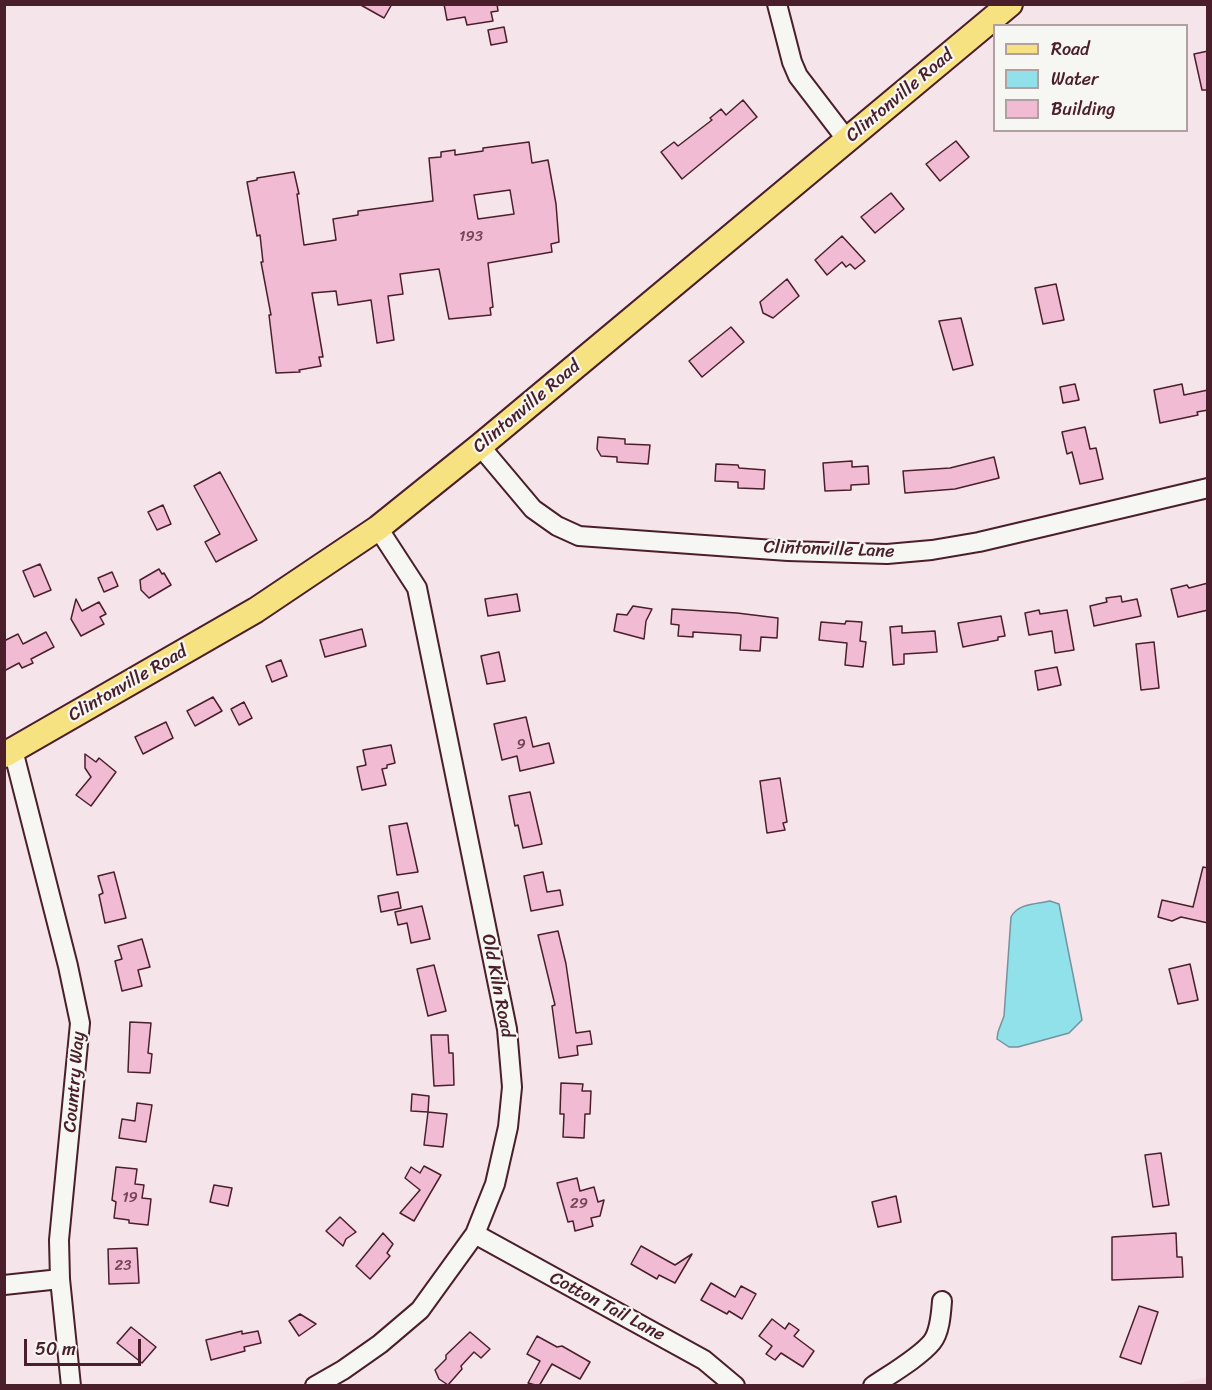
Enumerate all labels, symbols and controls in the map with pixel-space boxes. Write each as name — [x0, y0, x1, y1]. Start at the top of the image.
legend — [993, 24, 1188, 132]
text: Road — [1051, 33, 1090, 65]
street label: Clintonville Road — [842, 45, 958, 147]
text: Water — [1051, 63, 1098, 95]
text: Building — [1051, 93, 1115, 125]
house number: 193 — [459, 228, 483, 246]
street label: Clintonville Road — [469, 356, 585, 458]
street label: Clintonville Lane — [763, 537, 895, 563]
street label: Clintonville Road — [65, 641, 191, 727]
house number: 9 — [516, 736, 526, 754]
street label: Old Kiln Road — [476, 932, 518, 1040]
street label: Country Way — [60, 1031, 90, 1133]
house number: 19 — [122, 1189, 138, 1207]
house number: 29 — [570, 1195, 588, 1213]
house number: 23 — [115, 1257, 131, 1275]
street label: Cotton Tail Lane — [546, 1268, 668, 1346]
scale bar — [27, 1327, 144, 1365]
text: 50 m — [35, 1333, 76, 1365]

